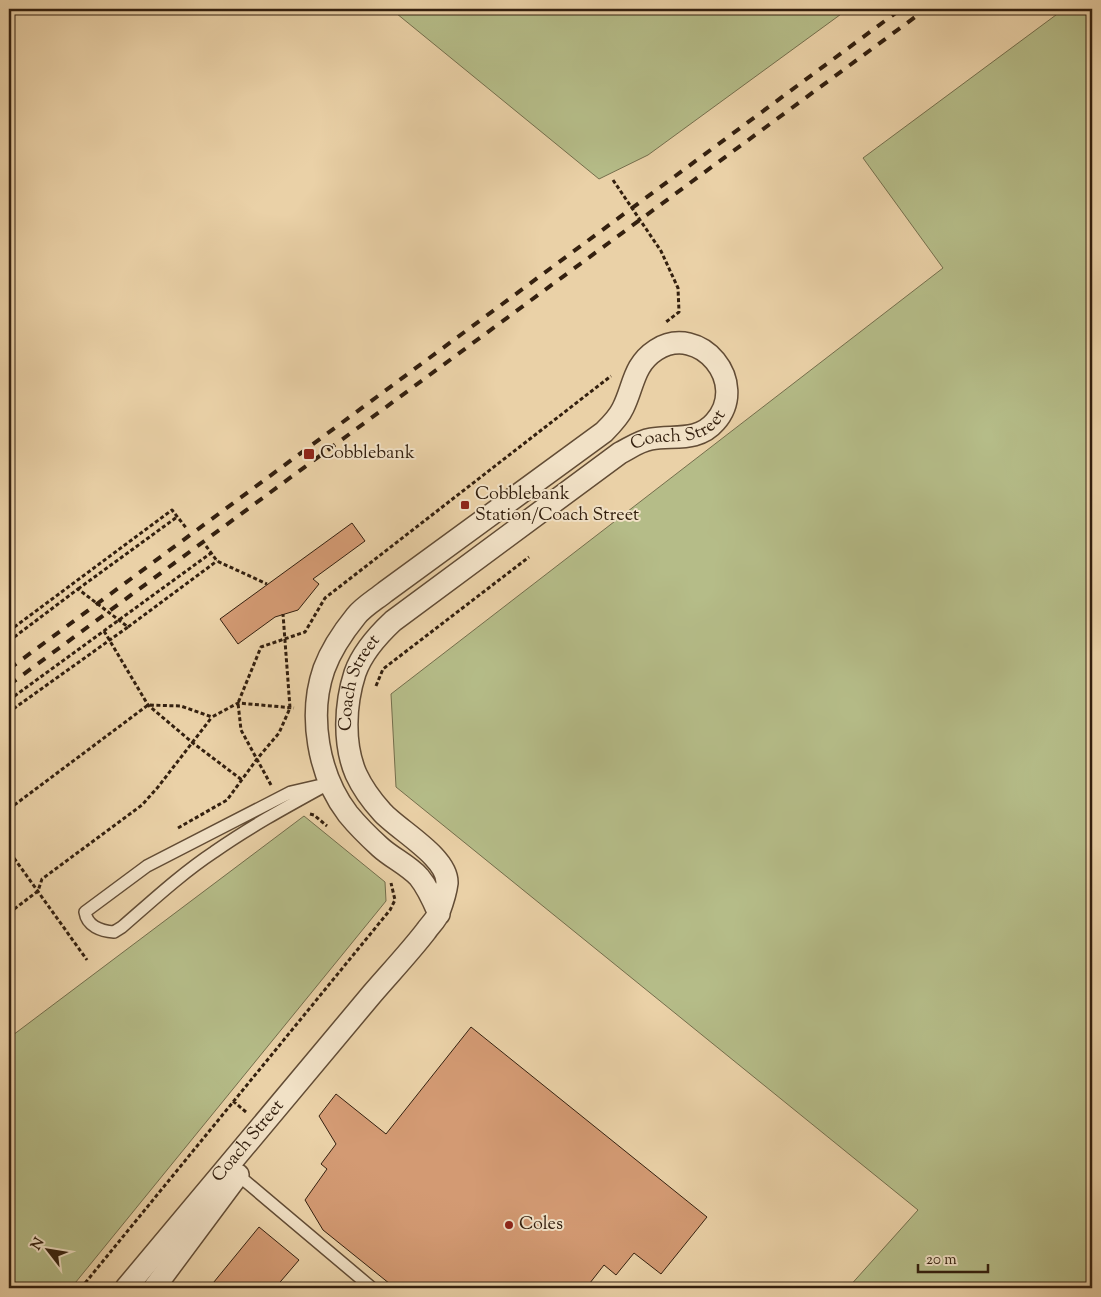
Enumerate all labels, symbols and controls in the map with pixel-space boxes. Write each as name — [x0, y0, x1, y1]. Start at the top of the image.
street label: Coach Street — [626, 405, 733, 458]
place label: Cobblebank — [320, 441, 415, 467]
marker: Cobblebank — [302, 447, 316, 461]
place label: Cobblebank Station/Coach Street — [475, 482, 639, 529]
marker: Cobblebank Station/Coach Street — [459, 499, 471, 511]
street label: Coach Street — [334, 629, 387, 731]
street label: Coach Street — [206, 1094, 291, 1189]
place label: Coles — [519, 1212, 563, 1238]
marker: Coles — [503, 1219, 515, 1231]
north arrow — [22, 1224, 72, 1274]
text: N — [27, 1234, 50, 1254]
scale bar — [918, 1242, 988, 1274]
text: 20 m — [926, 1250, 957, 1271]

